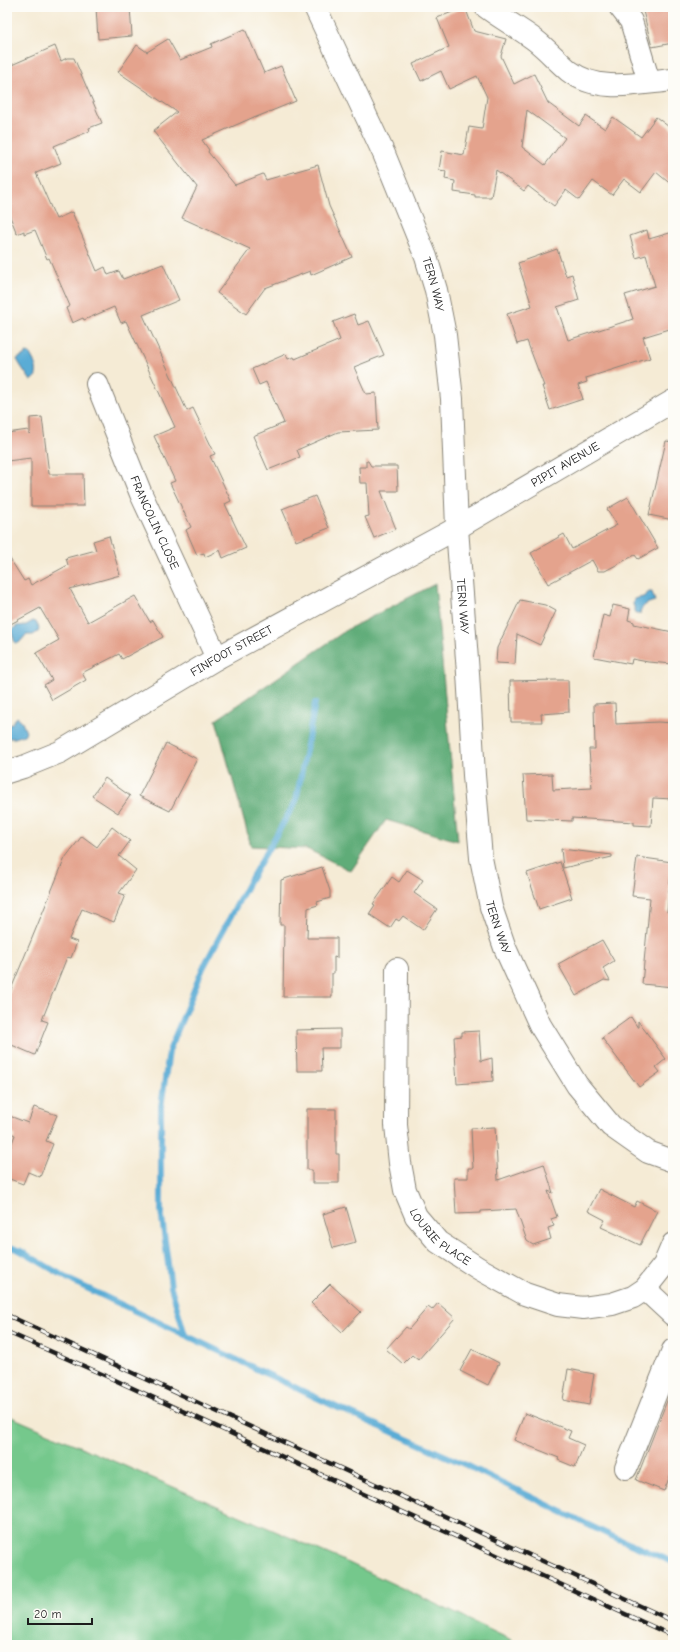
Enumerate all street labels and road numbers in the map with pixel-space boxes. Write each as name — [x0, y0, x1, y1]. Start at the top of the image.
street label: TERN WAY — [419, 255, 447, 314]
street label: PIPIT AVENUE — [528, 439, 602, 490]
street label: FRANCOLIN CLOSE — [127, 474, 182, 572]
street label: TERN WAY — [454, 578, 472, 635]
street label: FINFOOT STREET — [188, 622, 276, 679]
street label: TERN WAY — [483, 899, 514, 957]
street label: LOURIE PLACE — [407, 1206, 473, 1268]

